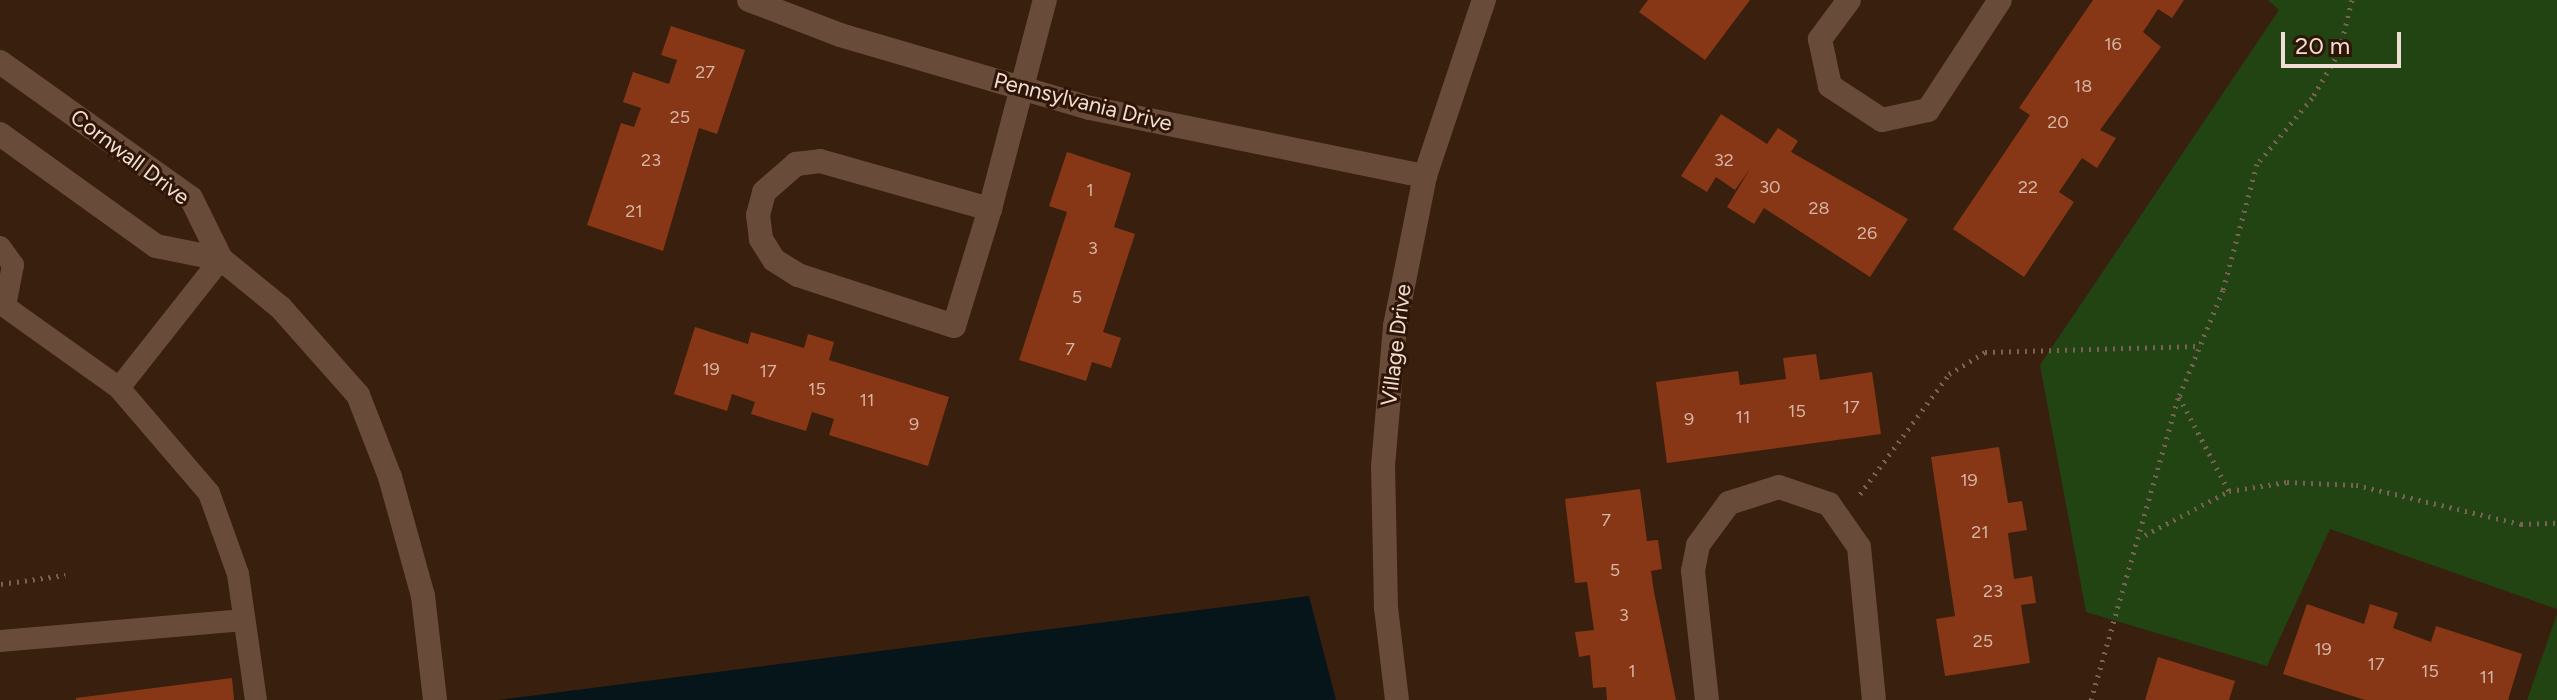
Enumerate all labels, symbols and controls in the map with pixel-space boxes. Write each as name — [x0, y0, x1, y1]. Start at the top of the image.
scale bar — [2285, 16, 2405, 66]
text: 20 m — [2295, 31, 2350, 60]
house number: 16 — [2104, 33, 2122, 55]
house number: 27 — [695, 61, 715, 83]
street label: Pennsylvania Drive — [991, 67, 1175, 137]
house number: 18 — [2074, 75, 2092, 97]
street label: Cornwall Drive — [65, 104, 195, 210]
house number: 25 — [670, 106, 690, 128]
house number: 20 — [2047, 111, 2069, 133]
house number: 23 — [641, 149, 661, 171]
house number: 32 — [1714, 149, 1734, 171]
house number: 30 — [1759, 176, 1781, 198]
house number: 22 — [2018, 176, 2038, 198]
house number: 1 — [1086, 179, 1094, 201]
house number: 28 — [1808, 197, 1830, 219]
house number: 21 — [625, 200, 643, 222]
house number: 26 — [1857, 222, 1877, 244]
house number: 3 — [1088, 237, 1098, 259]
street label: Village Drive — [1375, 283, 1417, 407]
house number: 5 — [1072, 286, 1082, 308]
house number: 7 — [1065, 338, 1075, 360]
house number: 19 — [702, 358, 720, 380]
house number: 17 — [759, 360, 777, 382]
house number: 15 — [808, 378, 826, 400]
house number: 11 — [860, 389, 874, 411]
house number: 17 — [1842, 396, 1860, 418]
house number: 15 — [1788, 400, 1806, 422]
house number: 11 — [1736, 406, 1750, 428]
house number: 9 — [1684, 408, 1694, 430]
house number: 9 — [909, 413, 919, 435]
house number: 19 — [1960, 469, 1978, 491]
house number: 7 — [1601, 509, 1611, 531]
house number: 21 — [1971, 521, 1989, 543]
house number: 5 — [1610, 559, 1620, 581]
house number: 23 — [1983, 580, 2003, 602]
house number: 3 — [1619, 604, 1629, 626]
house number: 25 — [1973, 630, 1993, 652]
house number: 19 — [2314, 638, 2332, 660]
house number: 17 — [2367, 653, 2385, 675]
house number: 1 — [1628, 660, 1636, 682]
house number: 15 — [2421, 660, 2439, 682]
house number: 11 — [2480, 666, 2494, 688]

